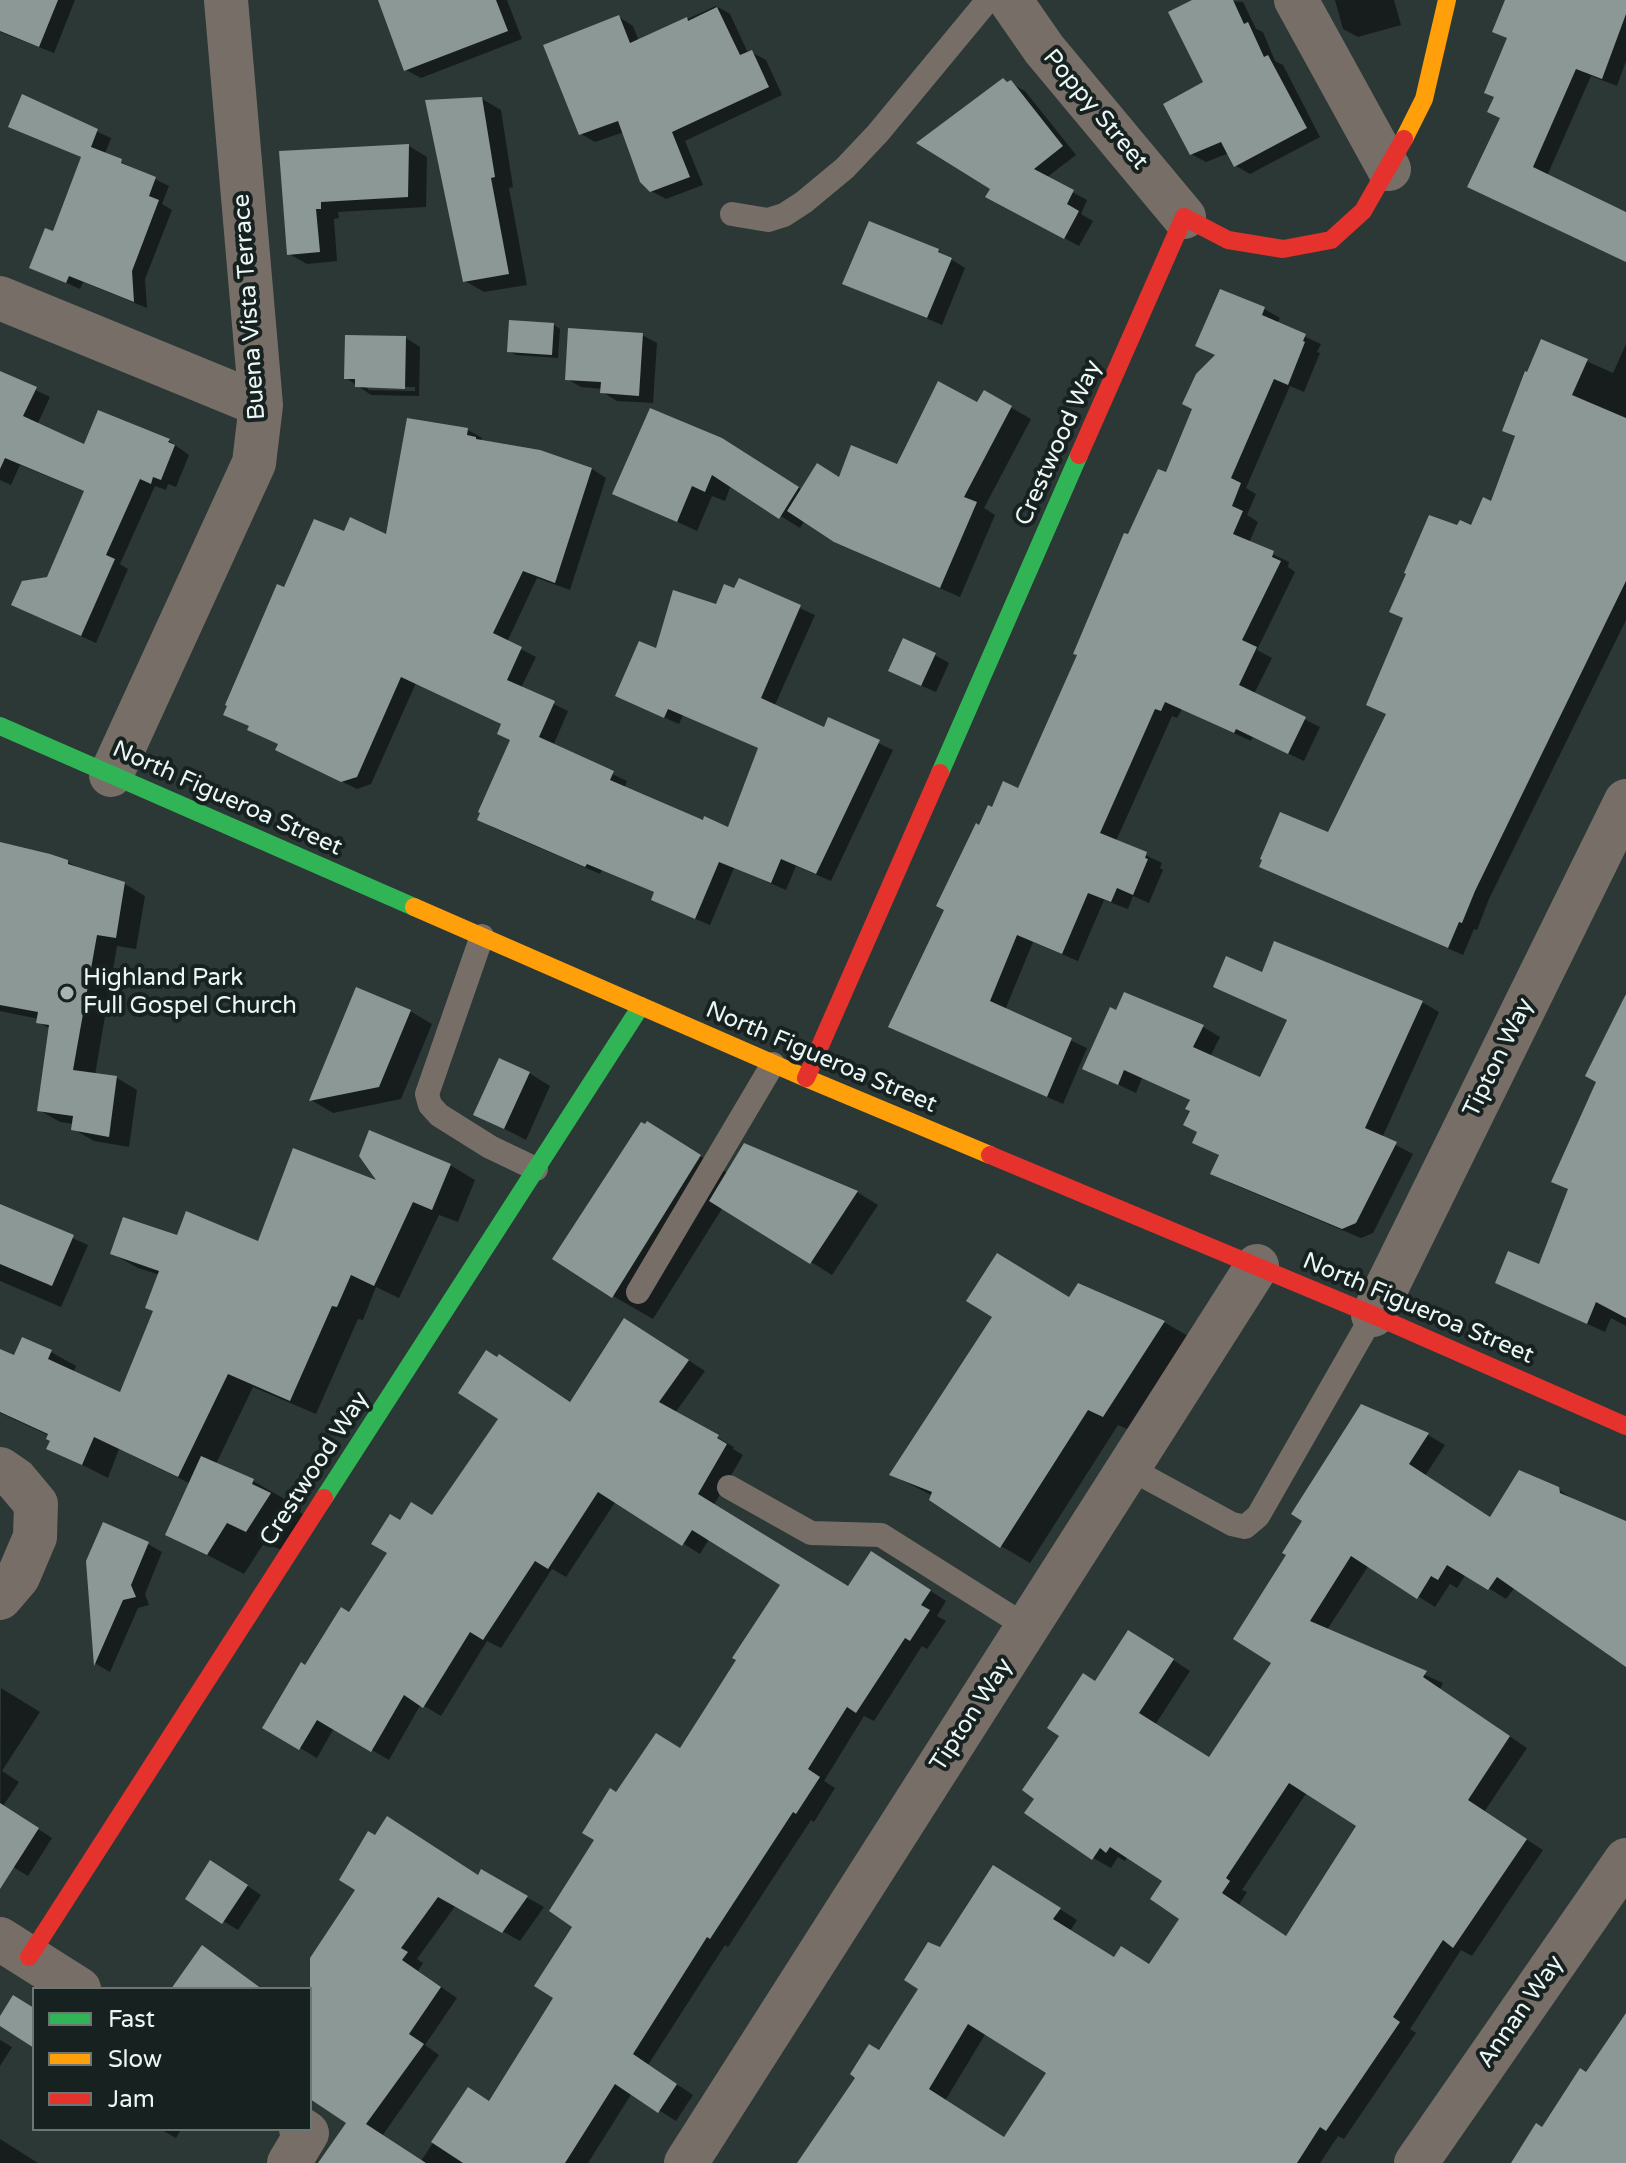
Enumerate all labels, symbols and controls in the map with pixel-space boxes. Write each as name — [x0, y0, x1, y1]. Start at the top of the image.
street label: Poppy Street — [1036, 44, 1154, 176]
street label: Buena Vista Terrace — [228, 193, 272, 421]
street label: Crestwood Way — [1010, 356, 1108, 530]
street label: North Figueroa Street — [108, 735, 346, 863]
place label: Highland Park Full Gospel Church — [83, 965, 297, 1021]
marker: Highland Park Full Gospel Church — [58, 984, 76, 1002]
street label: Tipton Way — [1458, 994, 1540, 1122]
street label: North Figueroa Street — [701, 996, 941, 1120]
street label: North Figueroa Street — [1298, 1247, 1538, 1371]
street label: Crestwood Way — [254, 1386, 376, 1552]
street label: Tipton Way — [925, 1653, 1019, 1777]
street label: Annan Way — [1472, 1950, 1570, 2074]
legend — [32, 1987, 312, 2131]
text: Fast — [108, 2005, 155, 2034]
text: Slow — [108, 2045, 162, 2074]
text: Jam — [108, 2085, 155, 2114]

